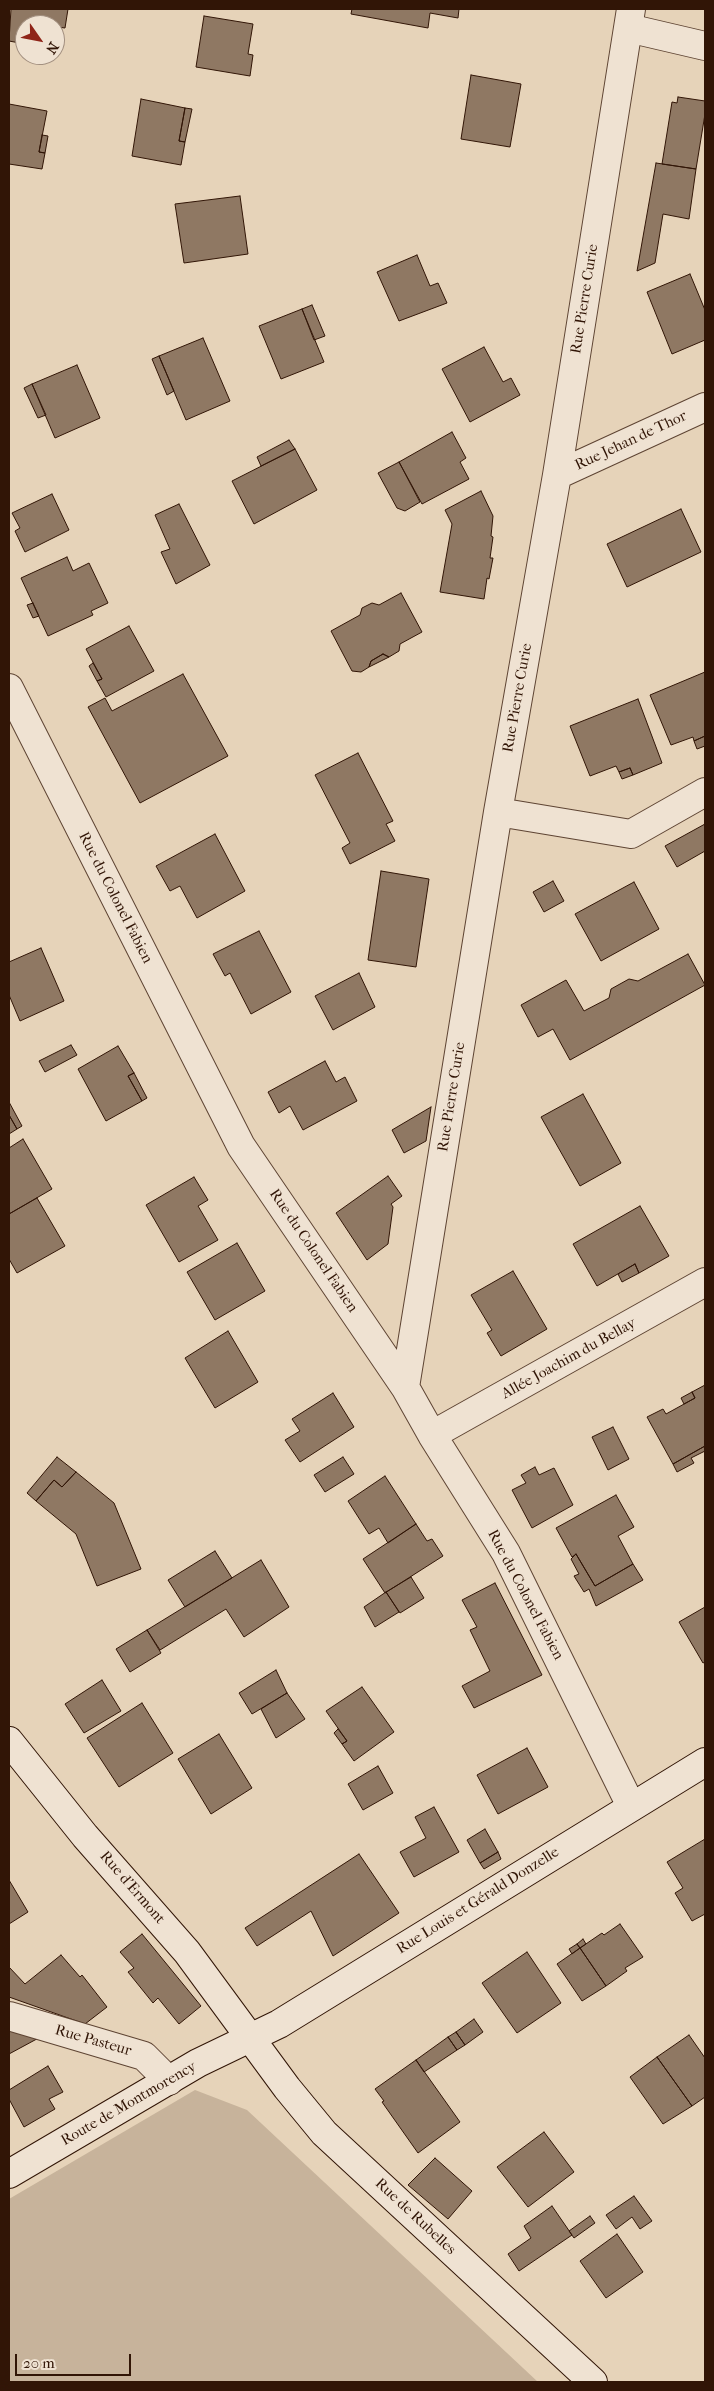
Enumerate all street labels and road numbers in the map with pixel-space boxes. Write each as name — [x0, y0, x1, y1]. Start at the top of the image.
street label: Rue Pierre Curie — [567, 243, 603, 355]
street label: Rue Jehan de Thor — [572, 407, 690, 475]
street label: Rue Pierre Curie — [500, 642, 536, 754]
street label: Rue du Colonel Fabien — [74, 829, 156, 967]
street label: Rue Pierre Curie — [434, 1041, 470, 1153]
street label: Rue du Colonel Fabien — [265, 1186, 361, 1316]
street label: Allée Joachim du Bellay — [499, 1315, 639, 1403]
street label: Rue du Colonel Fabien — [483, 1527, 567, 1663]
street label: Rue Louis et Gérald Donzelle — [394, 1844, 562, 1958]
street label: Rue d'Ermont — [96, 1848, 168, 1928]
street label: Rue Pasteur — [53, 2022, 133, 2060]
street label: Route de Montmorency — [58, 2058, 200, 2150]
street label: Rue de Rubelles — [371, 2175, 459, 2259]

